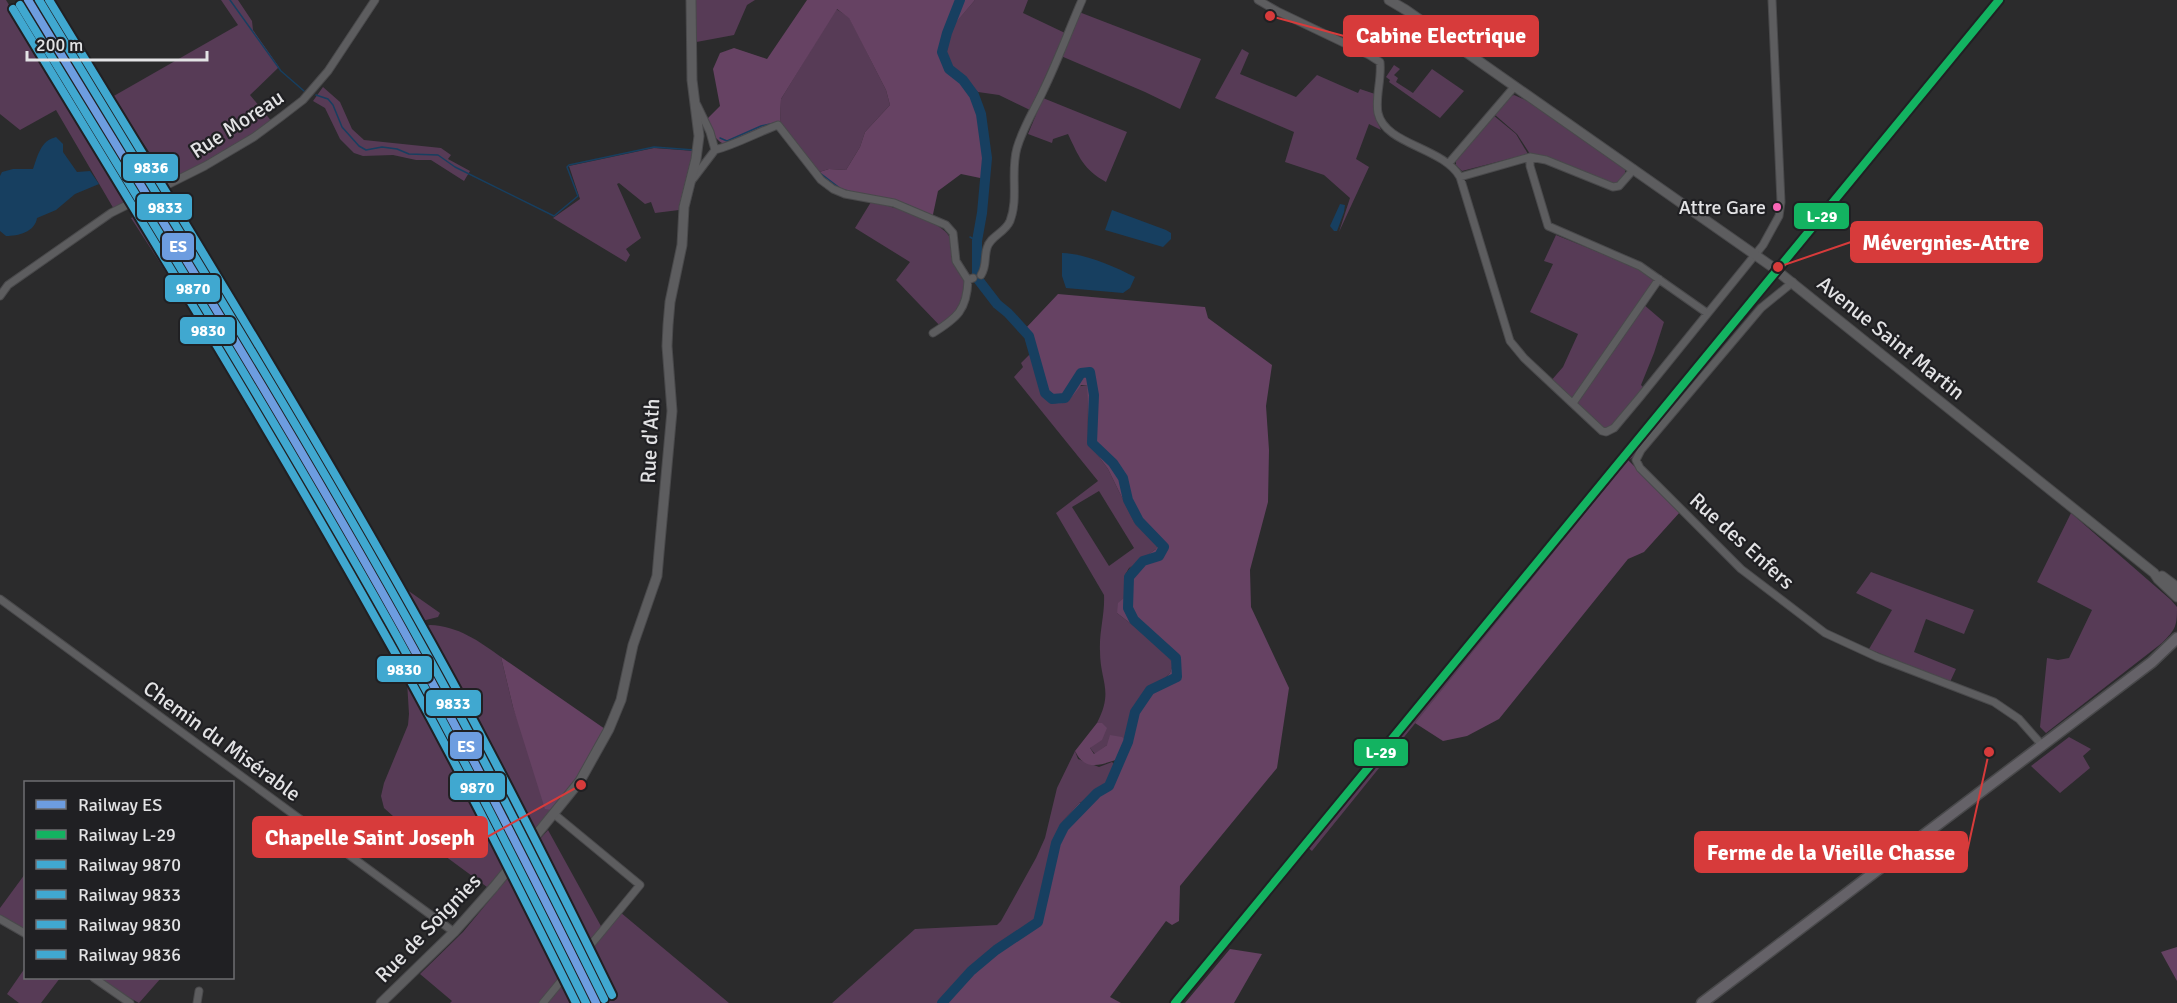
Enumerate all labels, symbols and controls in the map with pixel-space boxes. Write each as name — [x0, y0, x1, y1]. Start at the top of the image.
callout: Cabine Electrique — [1344, 16, 1538, 56]
text: Cabine Electrique — [1356, 22, 1526, 49]
scale bar — [27, 24, 207, 62]
text: 200 m — [36, 34, 83, 56]
street label: Rue Moreau — [185, 84, 289, 164]
line badge: 9836 — [122, 153, 179, 182]
text: 9836 — [134, 158, 169, 178]
line badge: 9833 — [136, 193, 193, 221]
place label: Attre Gare — [1679, 195, 1766, 220]
text: 9833 — [148, 198, 182, 218]
marker: Attre Gare — [1771, 201, 1783, 213]
line badge: L-29 — [1793, 202, 1850, 230]
text: L-29 — [1807, 207, 1838, 227]
callout: Mévergnies-Attre — [1851, 222, 2042, 262]
text: Mévergnies-Attre — [1862, 229, 2030, 256]
line badge: ES — [161, 232, 195, 261]
text: ES — [169, 237, 187, 257]
street label: Avenue Saint Martin — [1812, 271, 1970, 405]
line badge: 9870 — [164, 274, 221, 303]
text: 9870 — [176, 279, 211, 299]
line badge: 9830 — [179, 316, 236, 345]
text: 9830 — [191, 321, 226, 341]
street label: Rue d'Ath — [635, 398, 665, 484]
street label: Rue des Enfers — [1684, 487, 1800, 595]
line badge: 9830 — [376, 655, 433, 683]
text: 9830 — [387, 660, 422, 680]
street label: Chemin du Misérable — [138, 675, 306, 807]
line badge: 9833 — [425, 689, 482, 717]
text: 9833 — [436, 694, 470, 714]
line badge: ES — [449, 731, 483, 760]
text: ES — [457, 737, 475, 757]
line badge: L-29 — [1353, 738, 1409, 767]
text: L-29 — [1366, 743, 1397, 763]
line badge: 9870 — [449, 772, 506, 801]
text: 9870 — [460, 778, 495, 798]
legend — [24, 781, 234, 979]
text: Railway ES — [78, 794, 162, 816]
callout: Chapelle Saint Joseph — [253, 817, 487, 857]
text: Railway L-29 — [78, 824, 176, 846]
text: Chapelle Saint Joseph — [265, 824, 475, 851]
callout: Ferme de la Vieille Chasse — [1695, 832, 1967, 872]
text: Ferme de la Vieille Chasse — [1707, 839, 1955, 866]
text: Railway 9870 — [78, 854, 181, 876]
street label: Rue de Soignies — [370, 868, 486, 988]
text: Railway 9833 — [78, 884, 181, 906]
text: Railway 9830 — [78, 914, 181, 936]
text: Railway 9836 — [78, 944, 181, 966]

